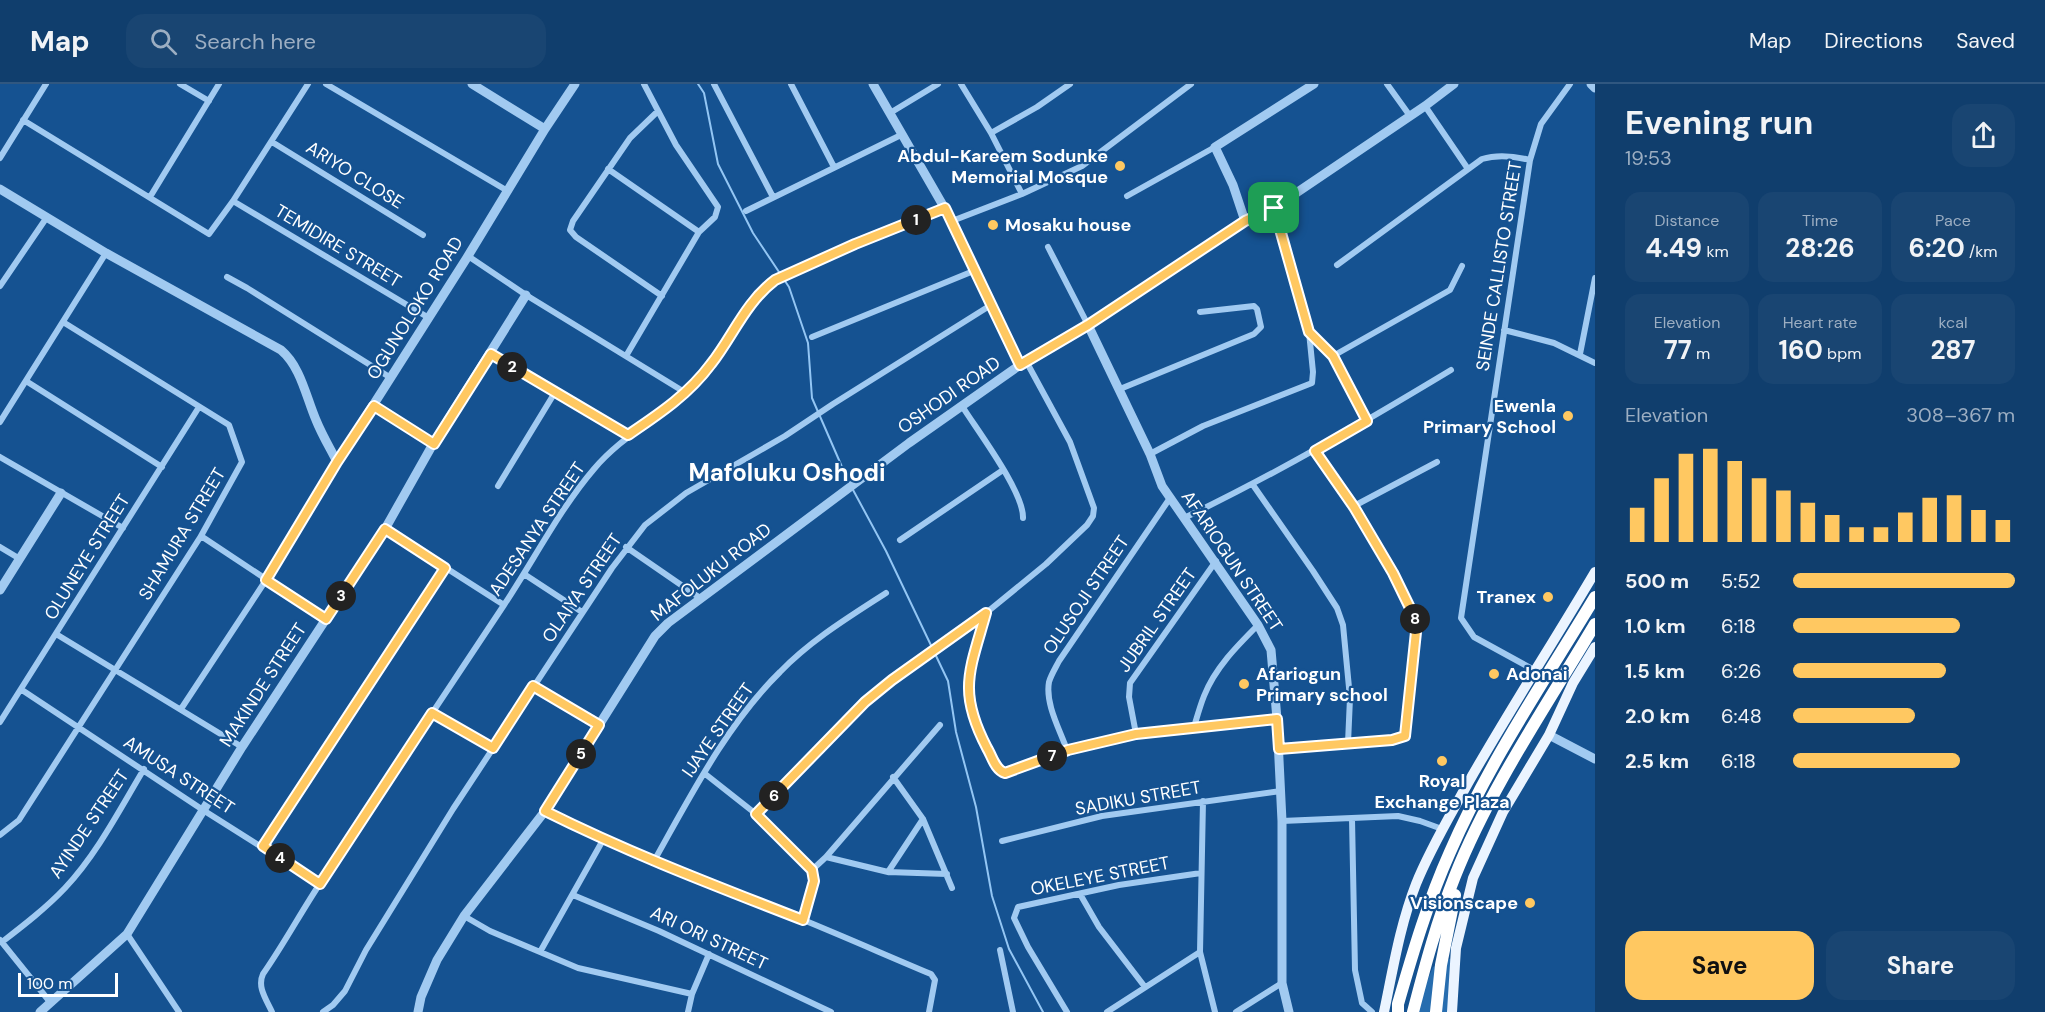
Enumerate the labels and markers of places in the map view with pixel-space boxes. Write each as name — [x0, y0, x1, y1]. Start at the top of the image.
place label: Abdul-Kareem Sodunke Memorial Mosque — [897, 144, 1108, 189]
marker: Abdul-Kareem Sodunke Memorial Mosque — [1113, 159, 1127, 173]
pin — [1248, 182, 1299, 233]
pin: 1 — [901, 205, 931, 235]
place label: Mosaku house — [1005, 213, 1132, 237]
marker: Mosaku house — [986, 218, 1000, 232]
pin: 2 — [497, 352, 527, 382]
place label: Ewenla Primary School — [1423, 394, 1556, 439]
marker: Ewenla Primary School — [1561, 409, 1575, 423]
pin: 3 — [326, 581, 356, 611]
place label: Tranex — [1477, 585, 1536, 609]
marker: Tranex — [1541, 590, 1555, 604]
pin: 8 — [1400, 604, 1430, 634]
place label: Afariogun Primary school — [1256, 662, 1388, 707]
place label: Adonai — [1506, 662, 1568, 686]
marker: Adonai — [1487, 667, 1501, 681]
marker: Afariogun Primary school — [1237, 677, 1251, 691]
pin: 5 — [566, 739, 596, 769]
pin: 7 — [1037, 741, 1067, 771]
marker: Royal Exchange Plaza — [1435, 754, 1449, 768]
place label: Royal Exchange Plaza — [1374, 769, 1510, 814]
pin: 6 — [759, 781, 789, 811]
pin: 4 — [265, 843, 295, 873]
place label: Visionscape — [1410, 891, 1518, 915]
marker: Visionscape — [1523, 896, 1537, 910]

